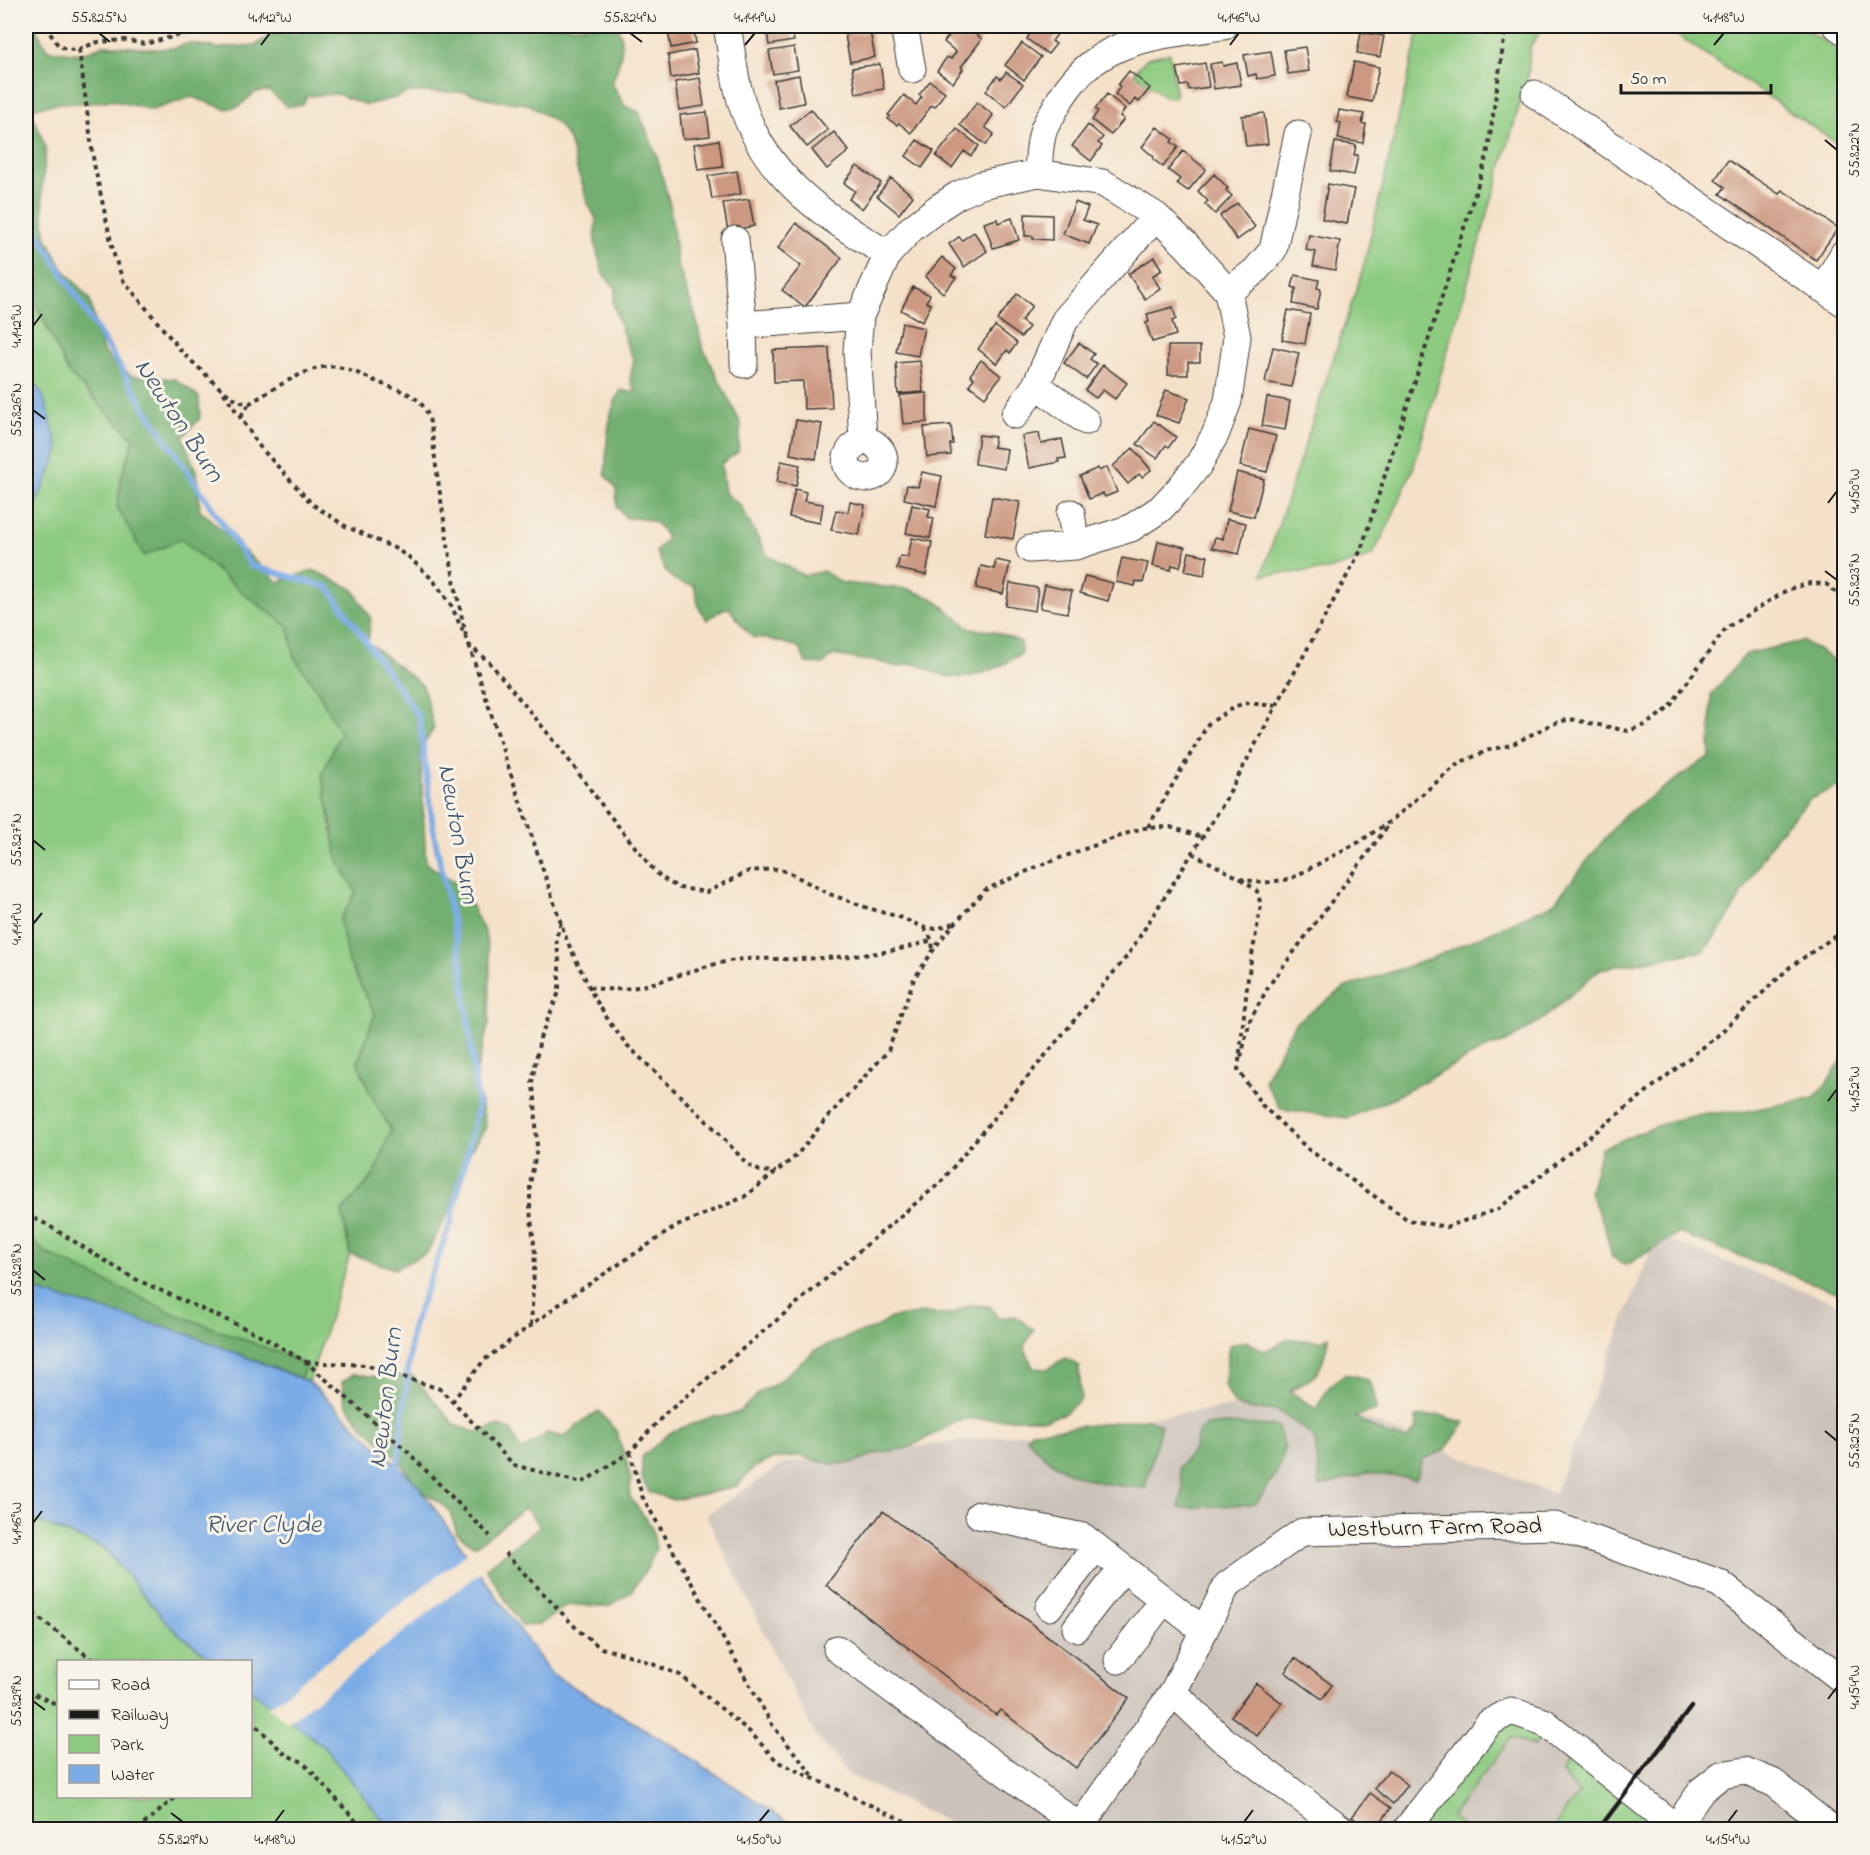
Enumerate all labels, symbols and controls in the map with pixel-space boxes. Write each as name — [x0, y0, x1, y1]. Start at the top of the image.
text: 55.825°N — [71, 7, 127, 29]
text: 4.142°W — [248, 7, 292, 29]
text: 55.824°N — [603, 7, 657, 29]
text: 4.144°W — [734, 7, 776, 29]
text: 4.146°W — [1218, 7, 1260, 29]
text: 4.148°W — [1703, 7, 1745, 29]
scale bar — [1621, 57, 1771, 95]
text: 50 m — [1630, 67, 1667, 93]
text: 55.822°N — [1844, 123, 1866, 177]
text: 4.142°W — [6, 304, 28, 348]
water label: Newton Burn — [124, 352, 233, 491]
text: 55.826°N — [6, 383, 28, 437]
text: 4.150°W — [1844, 469, 1866, 513]
text: 55.823°N — [1844, 553, 1866, 607]
water label: Newton Burn — [426, 761, 488, 908]
text: 55.827°N — [6, 813, 28, 867]
text: 4.144°W — [6, 903, 28, 945]
text: 4.152°W — [1844, 1066, 1866, 1112]
text: 55.828°N — [6, 1243, 28, 1297]
water label: Newton Burn — [360, 1325, 415, 1470]
text: 55.825°N — [1844, 1413, 1866, 1469]
text: 4.146°W — [6, 1502, 28, 1544]
water label: River Clyde — [205, 1507, 322, 1545]
street label: Westburn Farm Road — [1328, 1510, 1543, 1548]
legend — [57, 1660, 252, 1798]
text: 4.154°W — [1844, 1665, 1866, 1709]
text: Road — [111, 1673, 150, 1699]
text: 55.829°N — [6, 1675, 28, 1727]
text: Railway — [111, 1703, 168, 1729]
text: Park — [111, 1733, 144, 1759]
text: Water — [111, 1763, 155, 1789]
text: 55.829°N — [157, 1829, 209, 1851]
text: 4.148°W — [254, 1829, 296, 1851]
text: 4.150°W — [737, 1829, 781, 1851]
text: 4.152°W — [1221, 1829, 1267, 1851]
text: 4.154°W — [1706, 1829, 1750, 1851]

